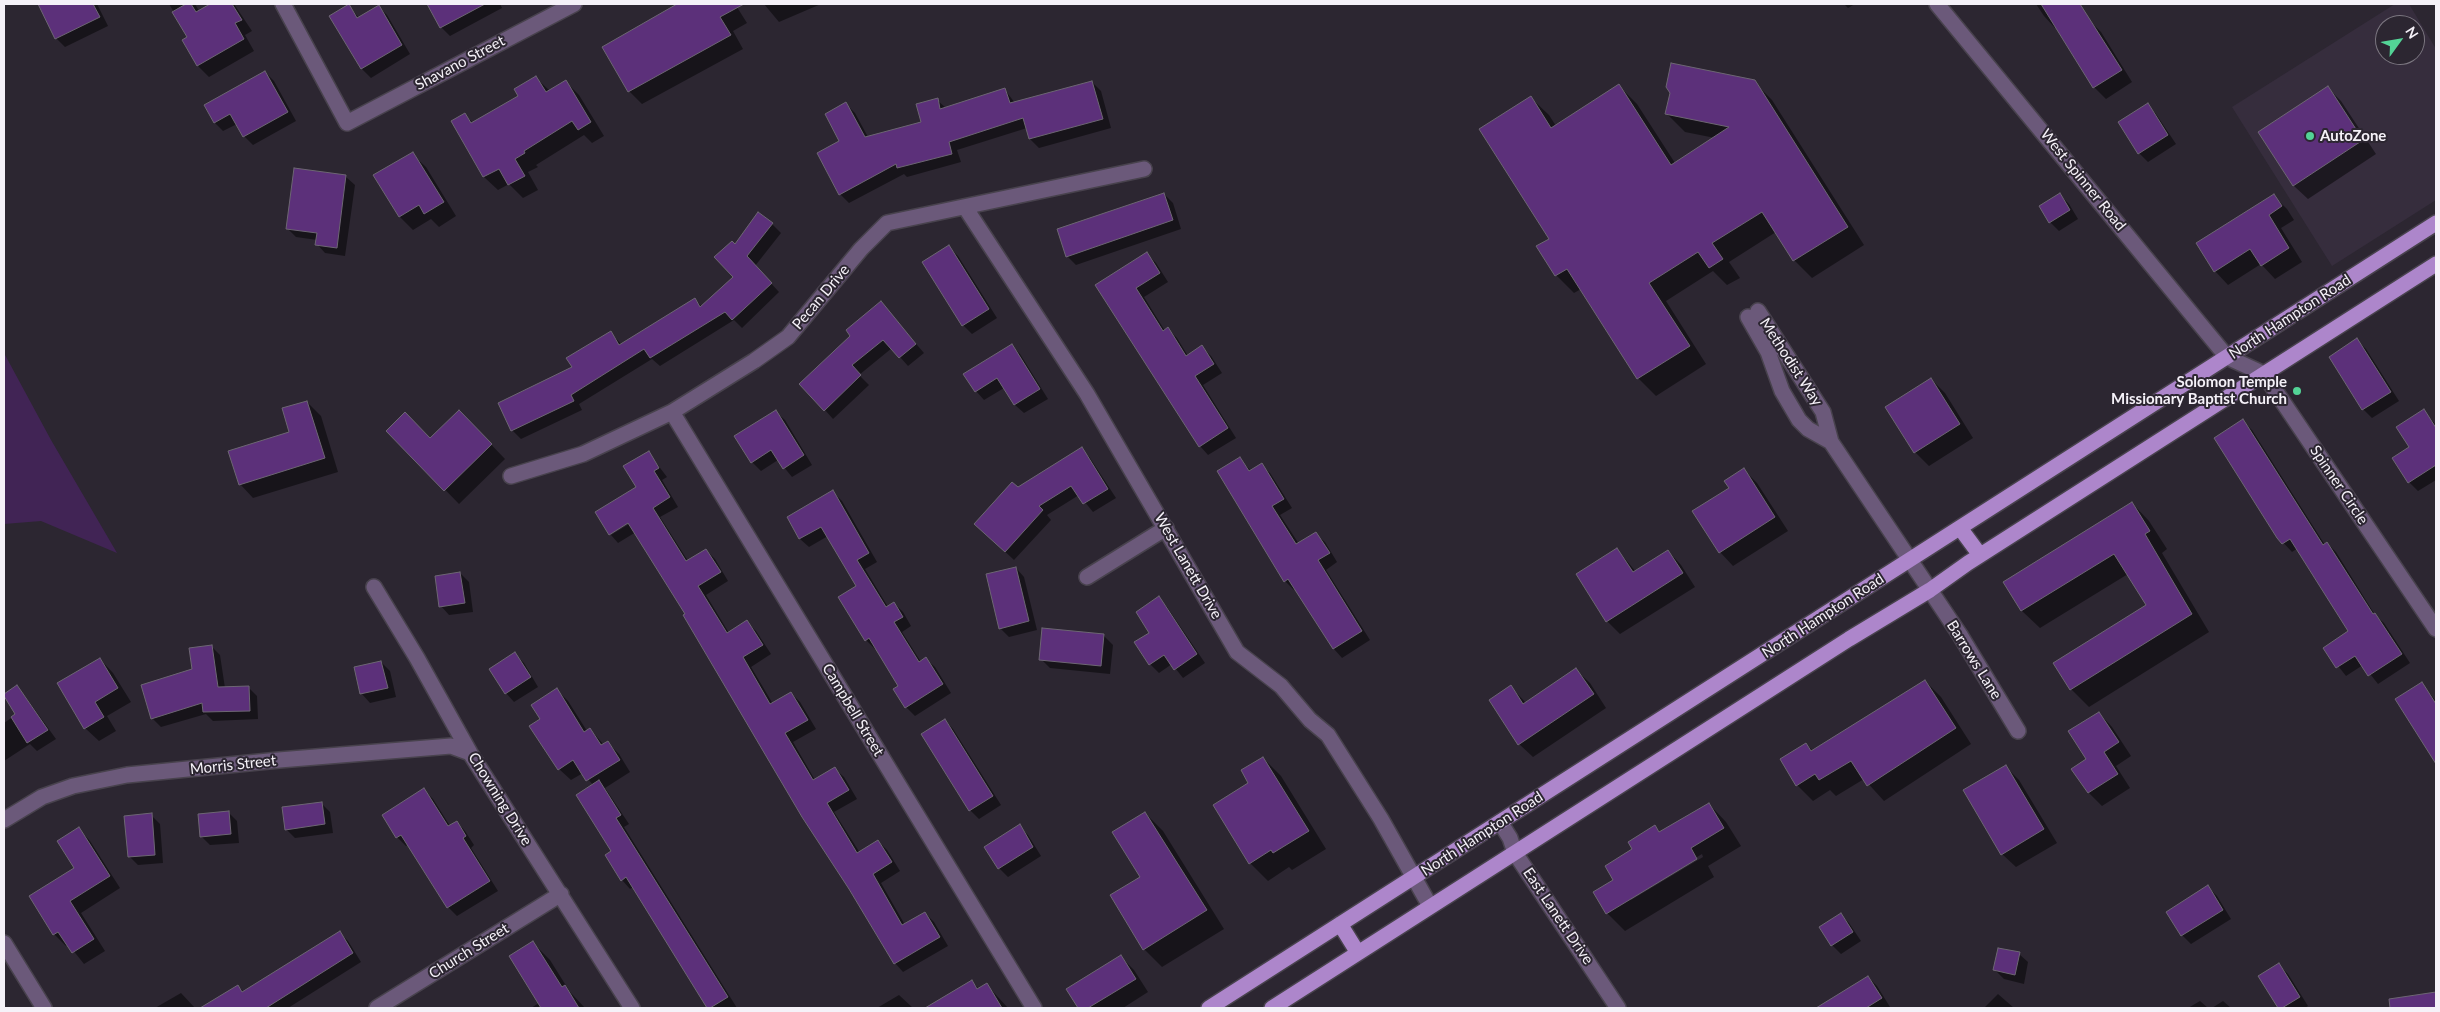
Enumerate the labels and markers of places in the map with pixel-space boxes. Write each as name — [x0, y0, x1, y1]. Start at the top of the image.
place label: AutoZone — [2320, 127, 2386, 145]
marker: AutoZone — [2304, 130, 2316, 142]
place label: Solomon Temple Missionary Baptist Church — [2111, 373, 2287, 408]
marker: Solomon Temple Missionary Baptist Church — [2291, 385, 2303, 397]

